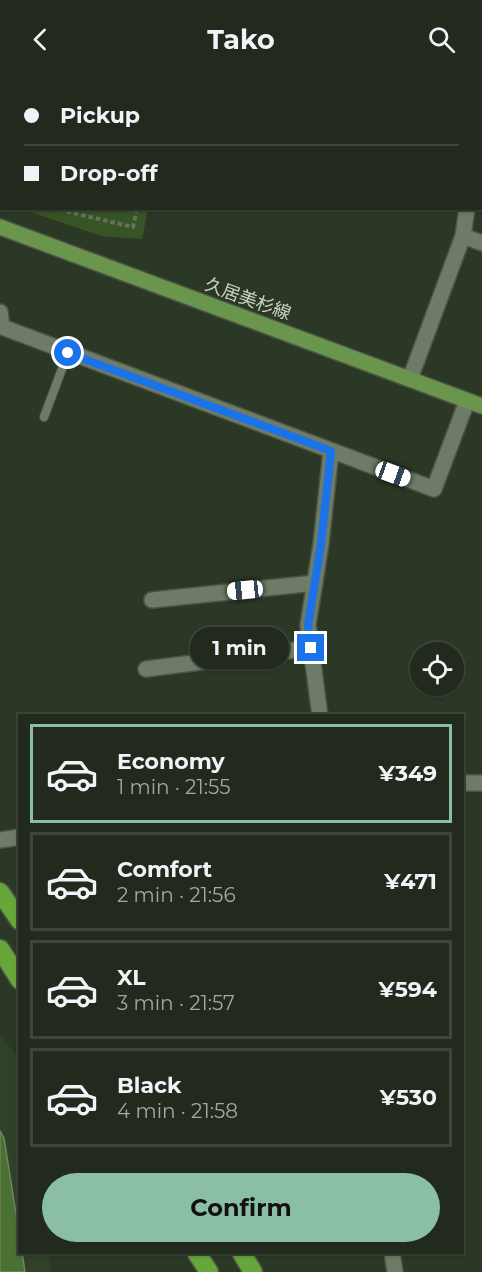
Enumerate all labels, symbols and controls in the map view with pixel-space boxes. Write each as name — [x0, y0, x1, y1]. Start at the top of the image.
icon: back — [24, 23, 57, 56]
text: Tako — [207, 23, 275, 56]
icon: search — [425, 23, 458, 56]
text: Pickup — [60, 102, 140, 129]
text: Drop-off — [60, 160, 158, 187]
street label: 久居美杉線 — [202, 273, 294, 325]
route start — [54, 339, 81, 366]
car — [373, 459, 413, 489]
car — [226, 579, 264, 601]
callout: 1 min — [191, 627, 290, 669]
route end — [297, 634, 324, 661]
text: 1 min — [212, 636, 267, 660]
map controls — [410, 642, 464, 696]
button: locate — [410, 642, 464, 696]
icon: car — [45, 747, 99, 801]
text: Economy — [117, 748, 225, 775]
text: ¥349 — [378, 760, 437, 787]
text: 1 min · 21:55 — [117, 775, 230, 799]
icon: car — [45, 855, 99, 909]
text: Comfort — [117, 856, 212, 883]
text: ¥471 — [384, 868, 437, 895]
text: 2 min · 21:56 — [117, 883, 236, 907]
icon: car — [45, 963, 99, 1017]
text: XL — [117, 964, 146, 991]
text: ¥594 — [379, 976, 437, 1003]
text: 3 min · 21:57 — [117, 991, 235, 1015]
icon: car — [45, 1071, 99, 1125]
text: Black — [117, 1072, 181, 1099]
text: ¥530 — [380, 1084, 437, 1111]
text: 4 min · 21:58 — [117, 1099, 238, 1123]
button: Confirm — [42, 1173, 440, 1242]

